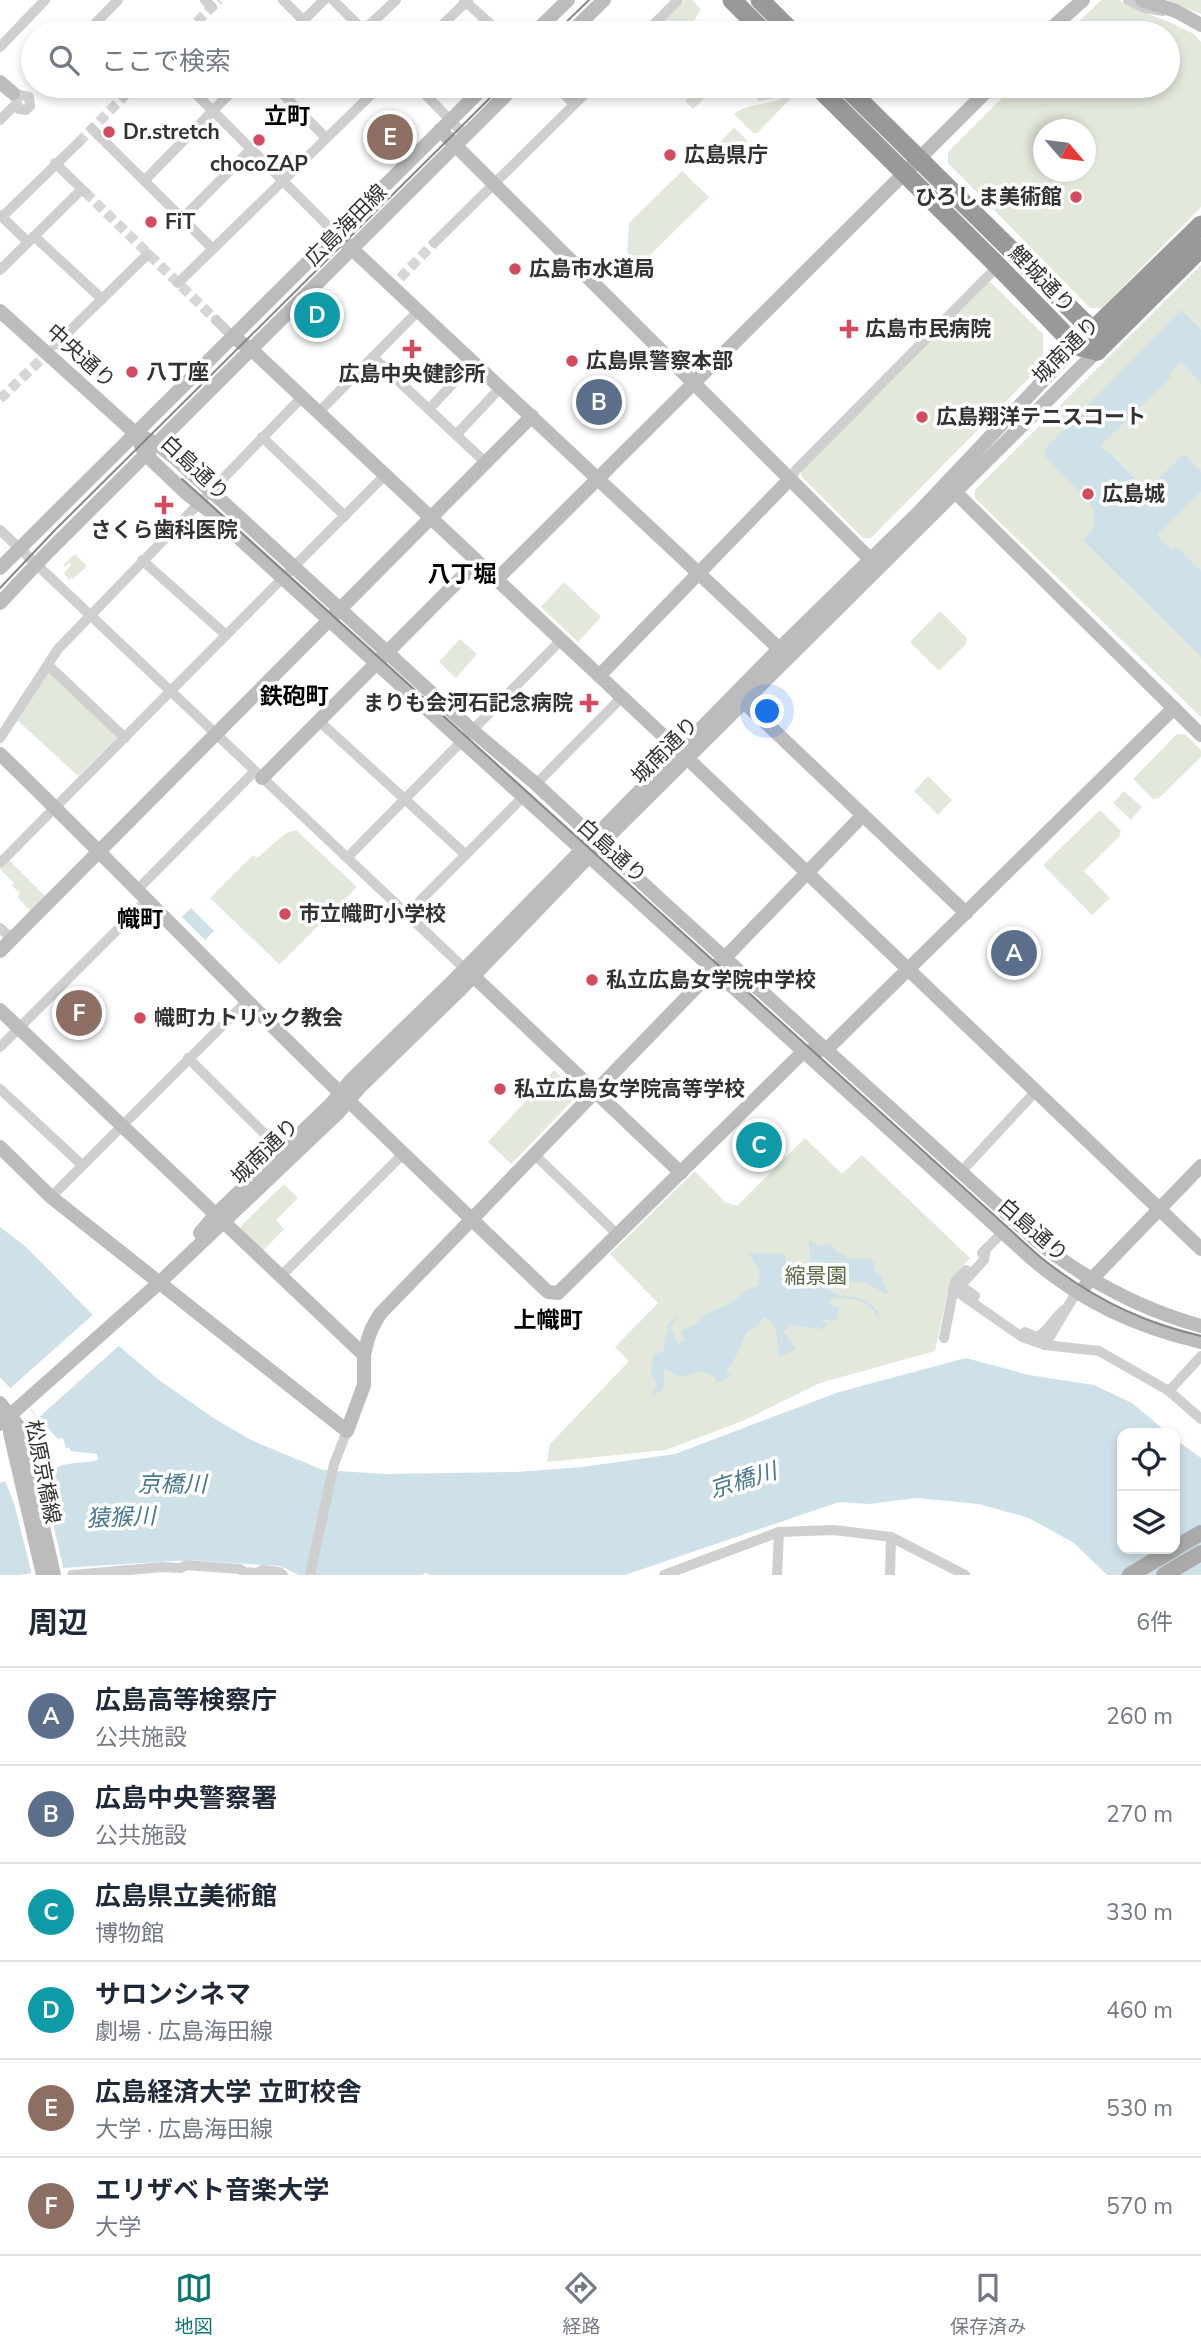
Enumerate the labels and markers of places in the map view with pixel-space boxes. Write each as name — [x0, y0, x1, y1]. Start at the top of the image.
pin: E — [367, 111, 413, 163]
place label: Dr.stretch — [123, 118, 220, 146]
marker: Dr.stretch — [101, 124, 117, 140]
marker: chocoZAP — [251, 132, 267, 148]
place label: 広島県庁 — [684, 141, 768, 169]
marker: 広島県庁 — [662, 147, 678, 163]
place label: chocoZAP — [210, 150, 308, 178]
place label: ひろしま美術館 — [915, 183, 1062, 211]
marker: ひろしま美術館 — [1068, 189, 1084, 205]
place label: FiT — [165, 208, 195, 236]
marker: FiT — [143, 214, 159, 230]
place label: 広島市水道局 — [529, 255, 655, 283]
marker: 広島市水道局 — [507, 261, 523, 277]
pin: D — [294, 289, 340, 341]
place label: 広島市民病院 — [865, 315, 991, 343]
marker: 広島市民病院 — [839, 319, 859, 339]
marker: 広島中央健診所 — [402, 339, 422, 359]
place label: 広島県警察本部 — [586, 347, 733, 375]
marker: 広島県警察本部 — [564, 353, 580, 369]
place label: 八丁座 — [146, 358, 209, 386]
place label: 広島中央健診所 — [339, 360, 486, 388]
marker: 八丁座 — [124, 364, 140, 380]
pin: B — [576, 376, 622, 428]
place label: 広島翔洋テニスコート — [936, 403, 1146, 431]
marker: 広島翔洋テニスコート — [914, 409, 930, 425]
place label: 広島城 — [1102, 480, 1165, 508]
marker: 広島城 — [1080, 486, 1096, 502]
marker: さくら歯科医院 — [154, 495, 174, 515]
place label: さくら歯科医院 — [91, 516, 238, 544]
place label: まりも会河石記念病院 — [363, 689, 573, 717]
marker: まりも会河石記念病院 — [579, 693, 599, 713]
place label: 市立幟町小学校 — [299, 900, 446, 928]
marker: 市立幟町小学校 — [277, 906, 293, 922]
pin: A — [991, 927, 1037, 979]
place label: 私立広島女学院中学校 — [606, 966, 816, 994]
marker: 私立広島女学院中学校 — [584, 972, 600, 988]
pin: F — [56, 987, 102, 1039]
place label: 幟町カトリック教会 — [154, 1004, 343, 1032]
marker: 幟町カトリック教会 — [132, 1010, 148, 1026]
place label: 私立広島女学院高等学校 — [514, 1075, 745, 1103]
marker: 私立広島女学院高等学校 — [492, 1081, 508, 1097]
pin: C — [736, 1119, 782, 1171]

